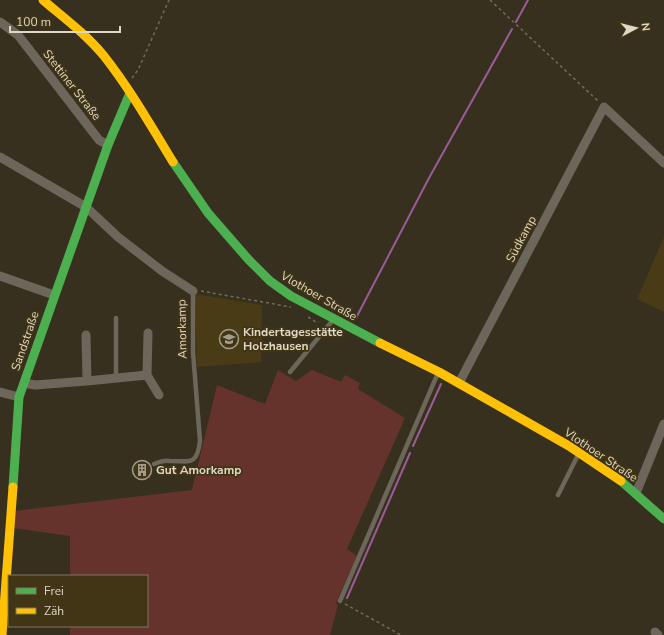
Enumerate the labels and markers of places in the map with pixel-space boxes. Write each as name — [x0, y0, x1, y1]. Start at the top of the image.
place label: Kindertagesstätte Holzhausen — [243, 324, 343, 354]
school or university icon: Kindertagesstätte Holzhausen — [218, 328, 240, 350]
building icon: Gut Amorkamp — [131, 459, 153, 481]
place label: Gut Amorkamp — [156, 462, 241, 478]

